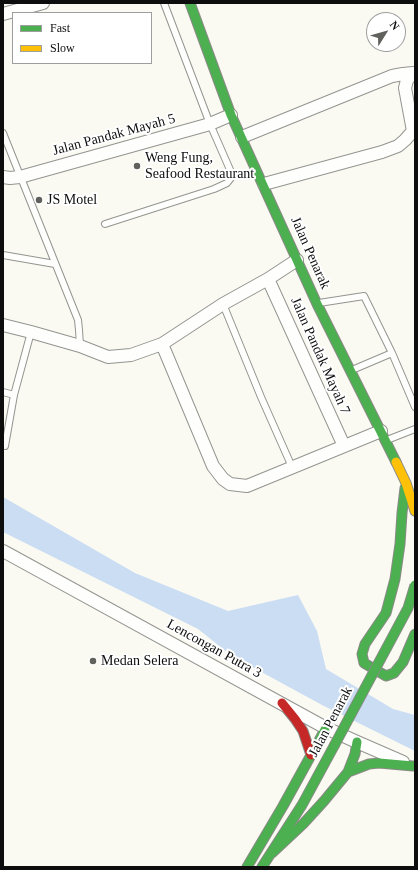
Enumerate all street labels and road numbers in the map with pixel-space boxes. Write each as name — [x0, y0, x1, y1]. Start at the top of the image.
street label: Jalan Pandak Mayah 5 — [51, 111, 177, 159]
street label: Jalan Penarak — [287, 214, 333, 292]
street label: Jalan Pandak Mayah 7 — [287, 295, 353, 417]
street label: Lencongan Putra 3 — [164, 616, 264, 682]
street label: Jalan Penarak — [305, 684, 357, 760]

